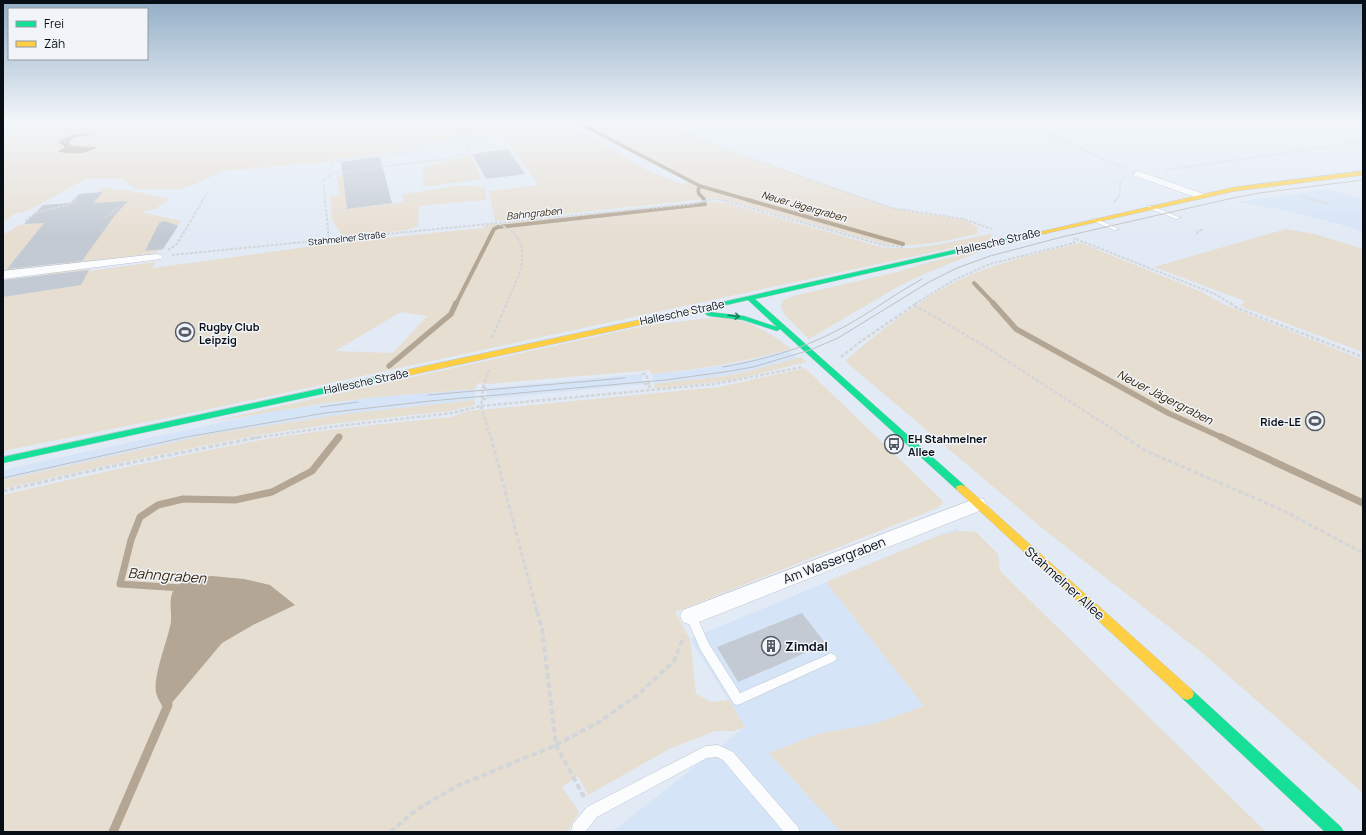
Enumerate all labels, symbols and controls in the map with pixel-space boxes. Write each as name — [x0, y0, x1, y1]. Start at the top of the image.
legend — [8, 8, 148, 60]
text: Frei — [44, 15, 64, 32]
text: Zäh — [44, 35, 65, 52]
water label: Neuer Jägergraben — [760, 187, 849, 225]
water label: Bahngraben — [505, 203, 564, 223]
street label: Hallesche Straße — [954, 224, 1042, 258]
street label: Stahmelner Straße — [308, 227, 386, 249]
street label: Hallesche Straße — [638, 296, 726, 328]
one-way arrow — [727, 312, 740, 320]
place label: Rugby Club Leipzig — [199, 319, 260, 347]
sports icon: Rugby Club Leipzig — [174, 321, 196, 343]
street label: Hallesche Straße — [322, 365, 410, 397]
water label: Neuer Jägergraben — [1114, 365, 1217, 429]
sports icon: Ride-LE — [1304, 410, 1326, 432]
place label: Ride-LE — [1260, 414, 1301, 429]
place label: EH Stahmelner Allee — [908, 431, 988, 459]
bus stop icon: EH Stahmelner Allee — [883, 433, 905, 455]
street label: Am Wassergraben — [780, 532, 888, 588]
street label: Stahmelner Allee — [1021, 542, 1109, 624]
water label: Bahngraben — [127, 563, 207, 587]
building icon: Zimdal — [760, 635, 782, 657]
place label: Zimdal — [785, 637, 828, 655]

